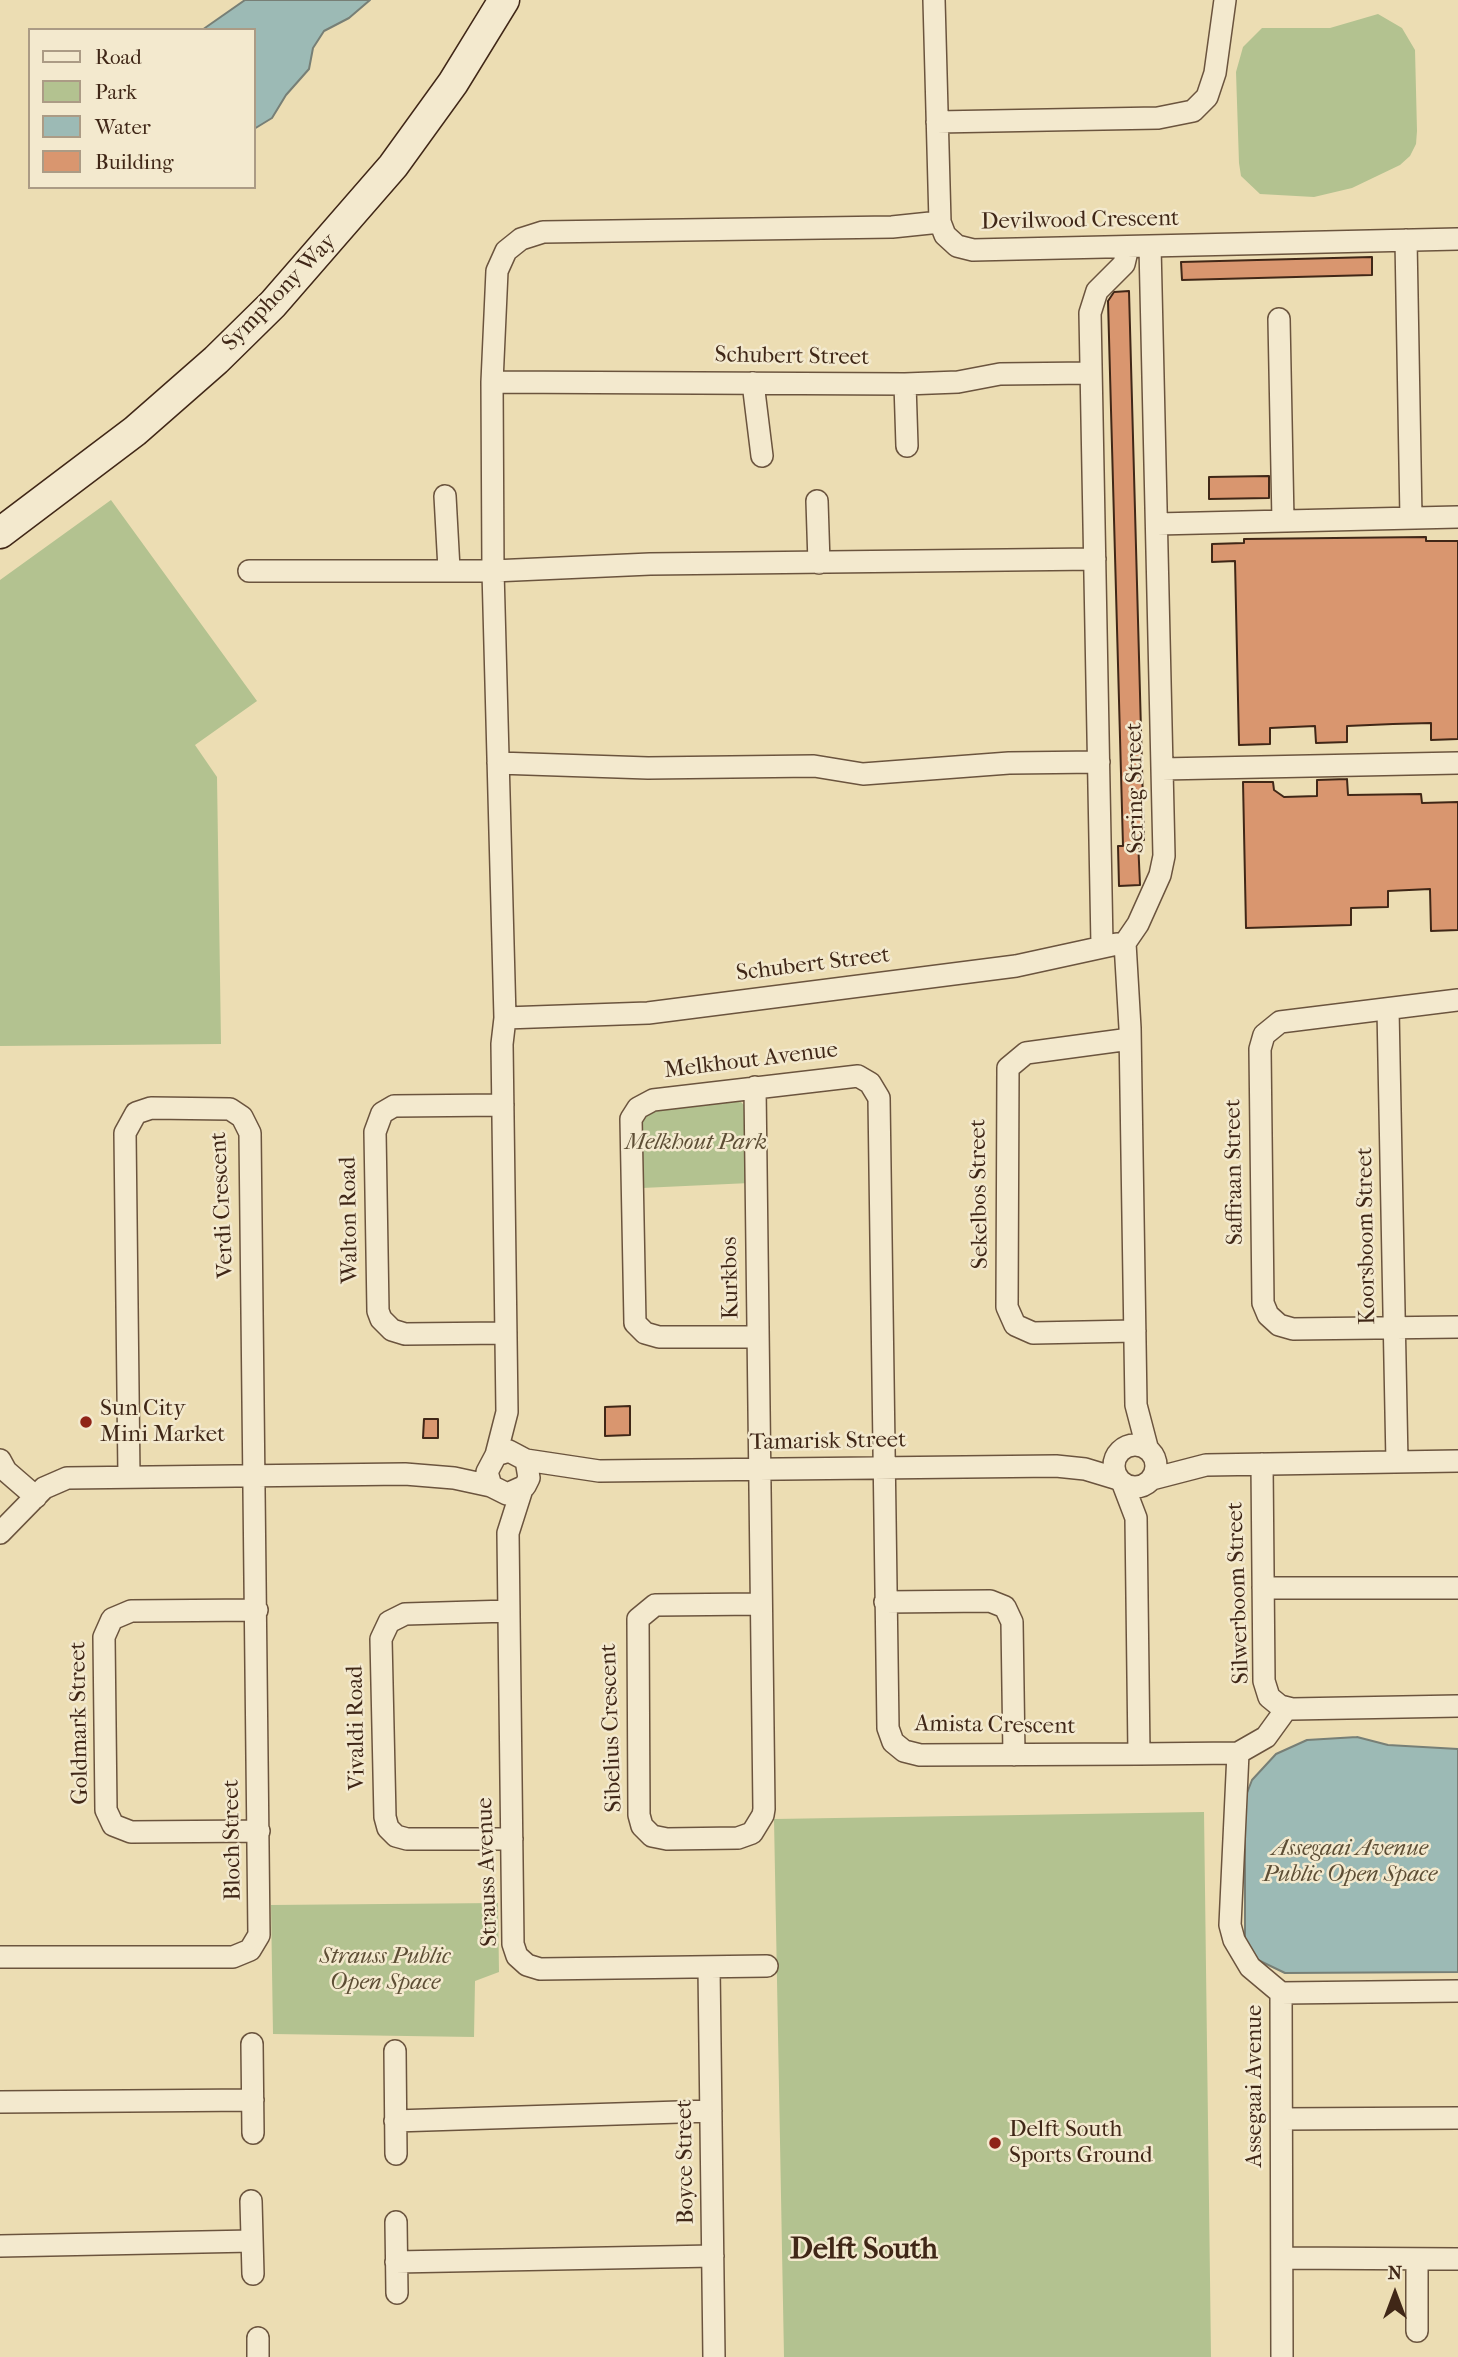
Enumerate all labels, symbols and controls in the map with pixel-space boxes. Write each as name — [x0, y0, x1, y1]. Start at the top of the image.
legend — [28, 28, 256, 189]
text: Road — [95, 45, 142, 69]
text: Park — [95, 80, 137, 104]
text: Water — [95, 115, 151, 139]
text: Building — [95, 150, 173, 174]
street label: Devilwood Crescent — [981, 205, 1179, 237]
street label: Symphony Way — [217, 229, 343, 357]
street label: Schubert Street — [714, 342, 870, 372]
street label: Sering Street — [1121, 722, 1151, 854]
street label: Schubert Street — [735, 942, 891, 988]
street label: Melkhout Avenue — [663, 1037, 839, 1085]
street label: Saffraan Street — [1220, 1099, 1250, 1245]
street label: Sekelbos Street — [965, 1119, 995, 1269]
park label: Melkhout Park — [625, 1129, 767, 1157]
street label: Verdi Crescent — [205, 1131, 241, 1279]
street label: Koorsboom Street — [1352, 1147, 1382, 1325]
street label: Walton Road — [335, 1156, 365, 1284]
street label: Kurkbos — [716, 1236, 746, 1320]
place label: Sun City Mini Market — [100, 1395, 225, 1449]
marker: Sun City Mini Market — [78, 1414, 94, 1430]
street label: Tamarisk Street — [750, 1427, 906, 1457]
street label: Silwerboom Street — [1222, 1501, 1256, 1685]
street label: Goldmark Street — [65, 1641, 95, 1805]
street label: Sibelius Crescent — [595, 1643, 629, 1813]
street label: Vivaldi Road — [342, 1665, 372, 1791]
street label: Amista Crescent — [914, 1711, 1076, 1741]
street label: Bloch Street — [218, 1779, 248, 1901]
street label: Strauss Avenue — [472, 1797, 504, 1947]
park label: Assegaai Avenue Public Open Space — [1263, 1835, 1437, 1889]
park label: Strauss Public Open Space — [319, 1943, 451, 1997]
street label: Assegaai Avenue — [1241, 2005, 1269, 2167]
street label: Boyce Street — [671, 2099, 701, 2225]
place label: Delft South Sports Ground — [1009, 2116, 1153, 2170]
marker: Delft South Sports Ground — [987, 2135, 1003, 2151]
district label: Delft South — [790, 2233, 938, 2269]
north arrow — [1360, 2259, 1430, 2329]
text: N — [1388, 2262, 1402, 2284]

